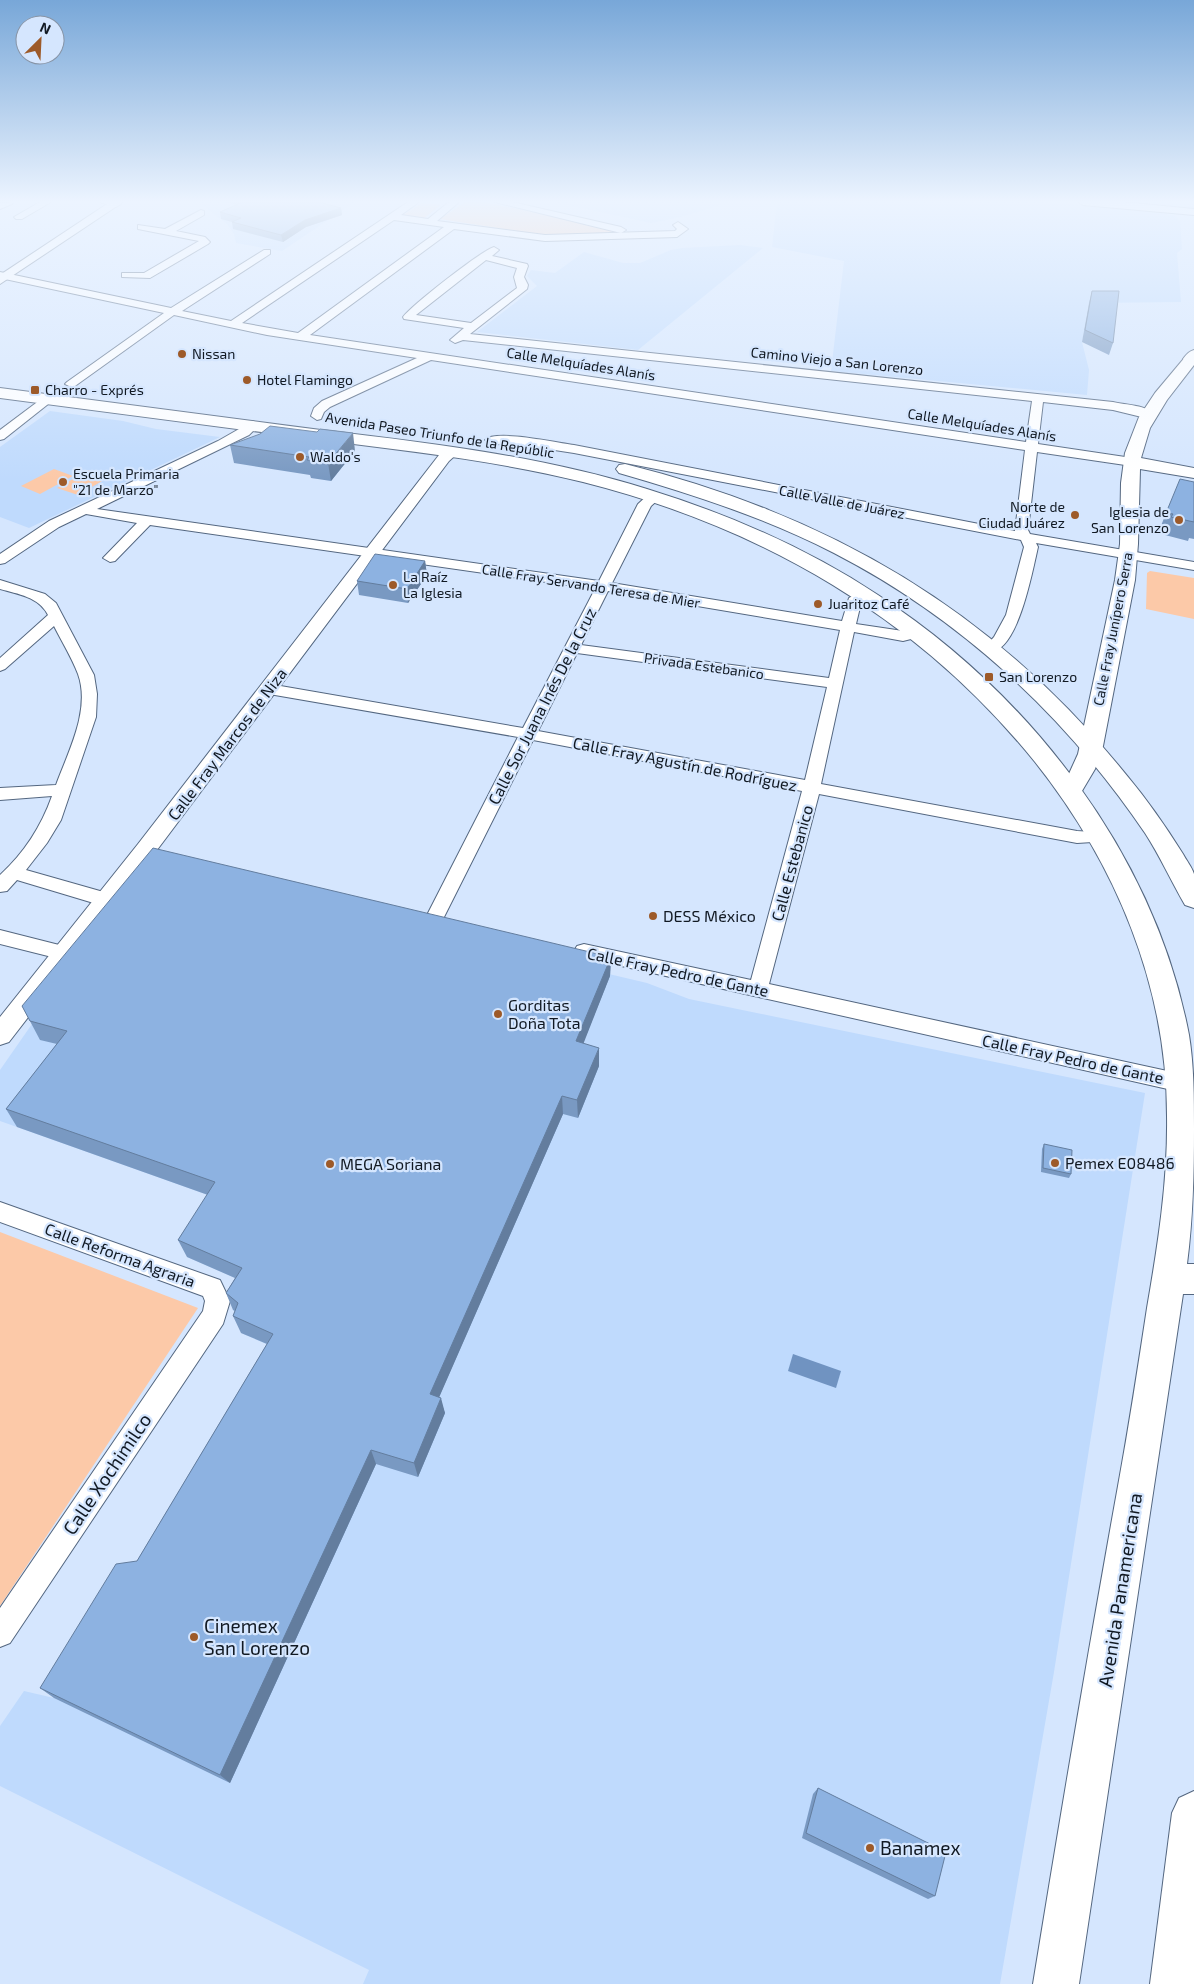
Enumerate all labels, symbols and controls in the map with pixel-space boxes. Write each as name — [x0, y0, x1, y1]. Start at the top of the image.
north arrow — [15, 15, 65, 65]
text: N — [37, 18, 54, 37]
street label: Calle Melquíades Alanís — [505, 343, 657, 384]
street label: Camino Viejo a San Lorenzo — [750, 343, 924, 378]
place label: Nissan — [192, 345, 235, 362]
marker: Nissan — [176, 348, 188, 360]
place label: Hotel Flamingo — [257, 371, 353, 388]
marker: Hotel Flamingo — [241, 374, 253, 386]
place label: Charro - Exprés — [45, 381, 144, 398]
marker: Charro - Exprés — [29, 384, 41, 396]
street label: Calle Melquíades Alanís — [906, 404, 1058, 445]
street label: Avenida Paseo Triunfo de la Repúblic — [324, 408, 556, 461]
place label: Waldo's — [310, 448, 361, 465]
marker: Waldo's — [294, 451, 306, 463]
place label: Escuela Primaria "21 de Marzo" — [73, 465, 179, 498]
marker: Escuela Primaria "21 de Marzo" — [57, 476, 69, 488]
street label: Calle Valle de Juárez — [778, 481, 907, 522]
place label: Norte de Ciudad Juárez — [978, 498, 1065, 531]
place label: Iglesia de San Lorenzo — [1091, 503, 1169, 536]
marker: Norte de Ciudad Juárez — [1069, 509, 1081, 521]
marker: Iglesia de San Lorenzo — [1173, 514, 1185, 526]
street label: Calle Fray Junípero Serra — [1089, 551, 1136, 707]
street label: Calle Fray Servando Teresa de Mier — [481, 560, 702, 611]
place label: La Raíz La Iglesia — [403, 568, 462, 601]
marker: La Raíz La Iglesia — [387, 579, 399, 591]
place label: Juaritoz Café — [828, 595, 909, 612]
marker: Juaritoz Café — [812, 598, 824, 610]
street label: Calle Sor Juana Inés De la Cruz — [484, 604, 600, 807]
street label: Privada Estebanico — [643, 649, 765, 682]
street label: Calle Fray Marcos de Niza — [163, 664, 290, 824]
place label: San Lorenzo — [999, 668, 1077, 685]
marker: San Lorenzo — [983, 671, 995, 683]
street label: Calle Fray Agustín de Rodríguez — [571, 732, 799, 795]
street label: Calle Estebanico — [767, 803, 816, 923]
place label: DESS México — [663, 906, 756, 925]
marker: DESS México — [647, 910, 659, 922]
street label: Calle Fray Pedro de Gante — [586, 943, 771, 1000]
place label: Gorditas Doña Tota — [508, 995, 580, 1032]
marker: Gorditas Doña Tota — [492, 1008, 504, 1020]
street label: Calle Fray Pedro de Gante — [981, 1030, 1166, 1087]
place label: Pemex E08486 — [1065, 1153, 1175, 1172]
place label: MEGA Soriana — [340, 1154, 441, 1173]
marker: Pemex E08486 — [1049, 1157, 1061, 1169]
marker: MEGA Soriana — [324, 1158, 336, 1170]
street label: Calle Reforma Agraria — [42, 1218, 198, 1291]
street label: Calle Xochimilco — [58, 1409, 156, 1539]
street label: Avenida Panamericana — [1093, 1491, 1146, 1689]
place label: Cinemex San Lorenzo — [204, 1614, 310, 1659]
marker: Cinemex San Lorenzo — [188, 1631, 200, 1643]
place label: Banamex — [880, 1836, 961, 1859]
marker: Banamex — [864, 1842, 876, 1854]

